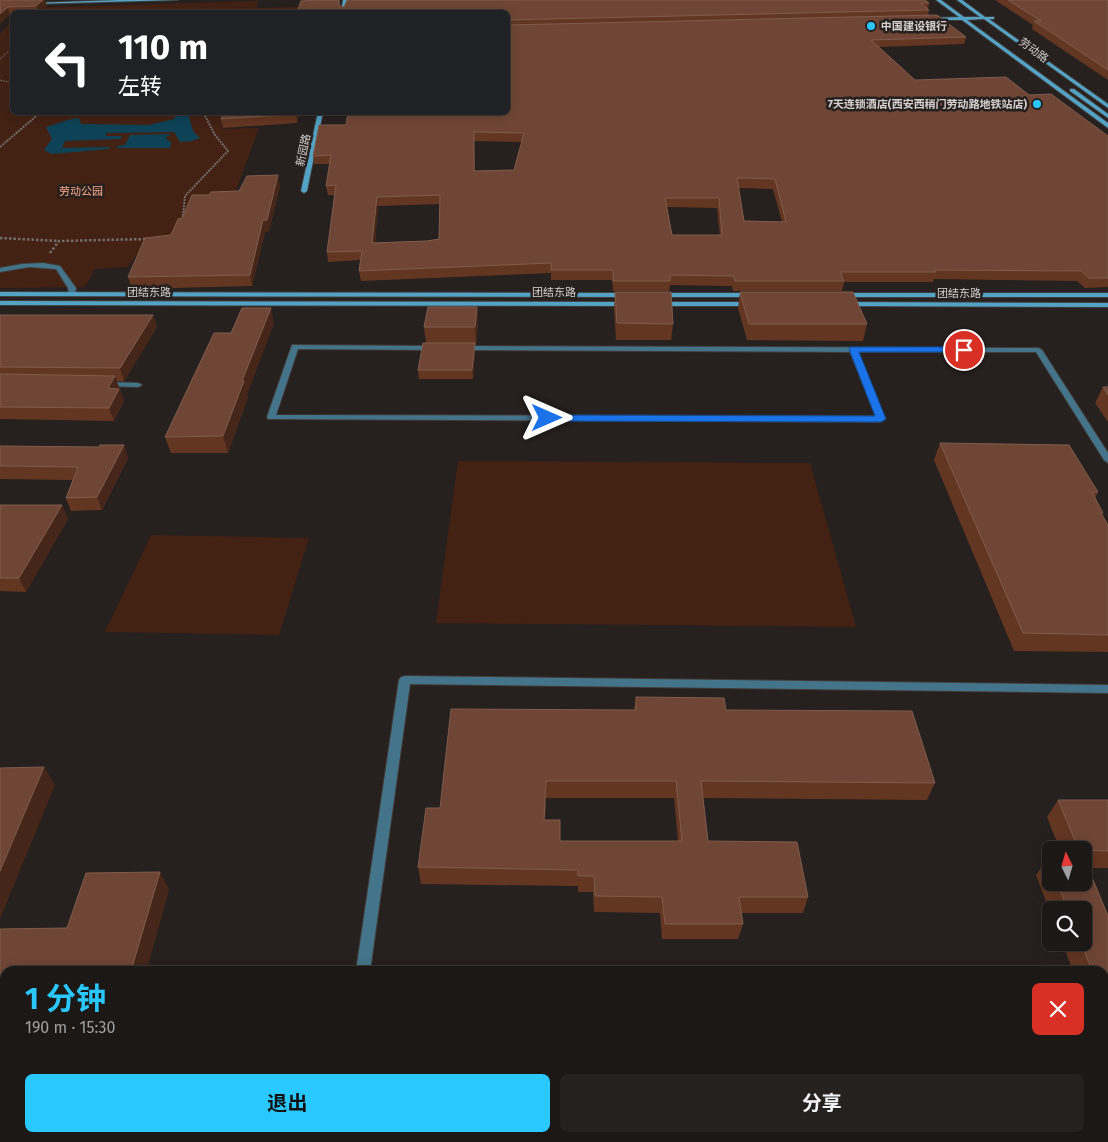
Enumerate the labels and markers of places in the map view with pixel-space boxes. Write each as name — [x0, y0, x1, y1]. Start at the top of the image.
marker: 中国建设银行 — [865, 20, 877, 32]
place label: 中国建设银行 — [881, 20, 947, 33]
place label: 7天连锁酒店(西安西稍门劳动路地铁站店) — [828, 98, 1027, 111]
marker: 7天连锁酒店(西安西稍门劳动路地铁站店) — [1031, 98, 1043, 110]
pin — [943, 329, 985, 371]

